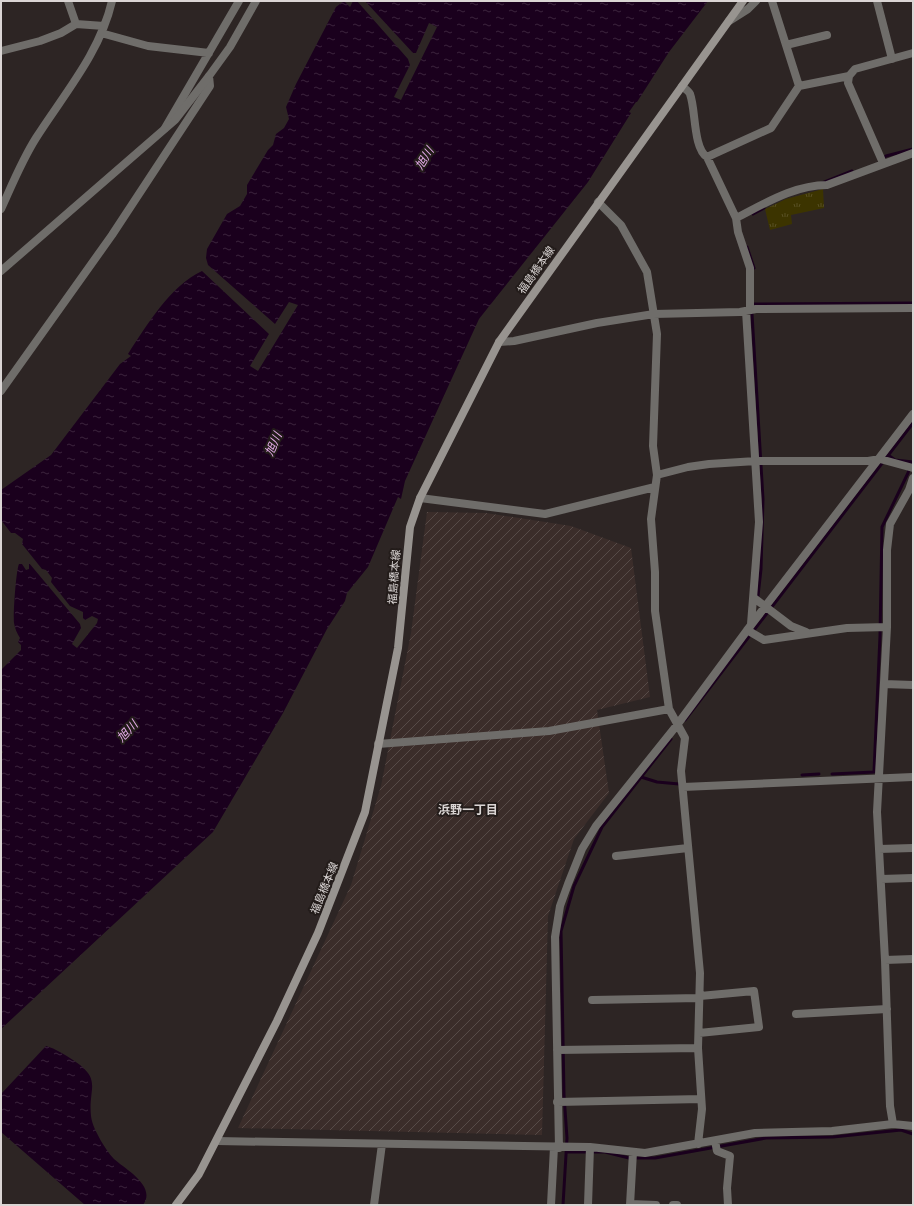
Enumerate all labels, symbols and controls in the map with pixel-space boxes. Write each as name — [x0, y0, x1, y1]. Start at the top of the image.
water label: 旭川 — [411, 142, 438, 172]
street label: 福島橋本線 — [514, 243, 558, 297]
water label: 旭川 — [261, 428, 286, 458]
street label: 福島橋本線 — [385, 549, 403, 605]
water label: 旭川 — [113, 716, 142, 745]
district label: 浜野一丁目 — [438, 802, 498, 817]
street label: 福島橋本線 — [307, 860, 341, 916]

